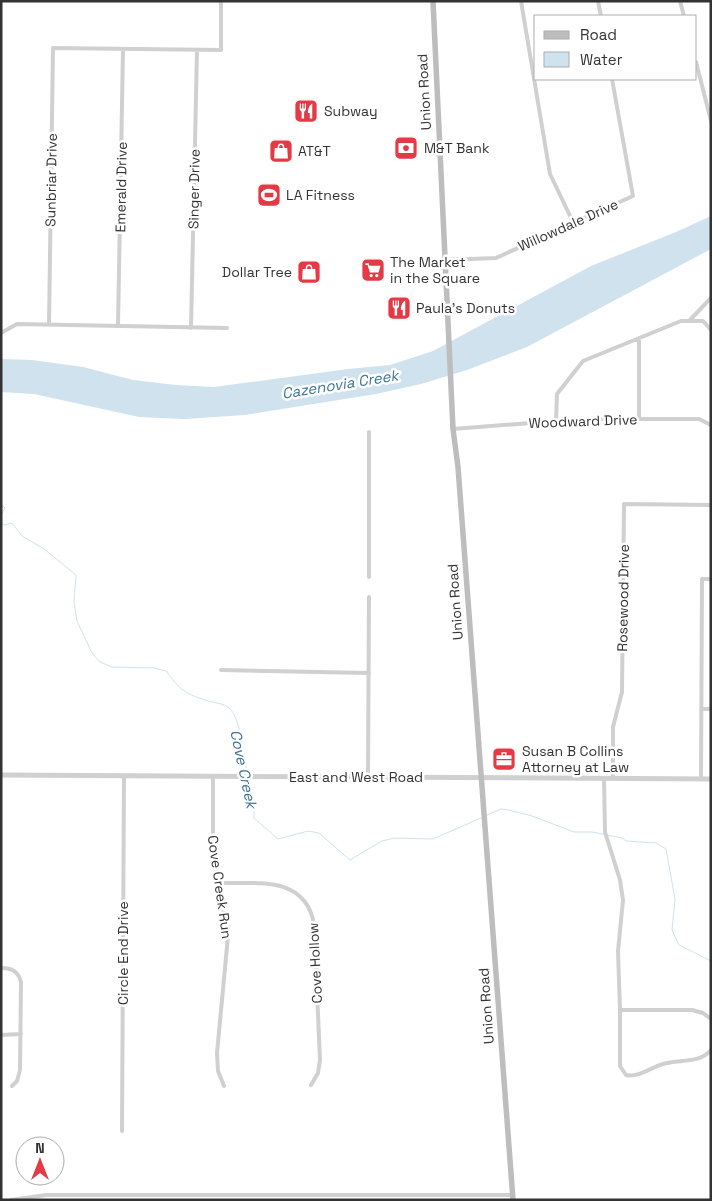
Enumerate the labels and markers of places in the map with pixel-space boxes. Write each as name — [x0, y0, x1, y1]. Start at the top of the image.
restaurant icon: Subway — [293, 98, 319, 124]
place label: Subway — [324, 102, 378, 120]
bank icon: M&T Bank — [393, 135, 419, 161]
shop icon: AT&T — [268, 138, 294, 164]
place label: M&T Bank — [424, 139, 490, 157]
place label: AT&T — [298, 142, 331, 160]
sports icon: LA Fitness — [256, 182, 282, 208]
place label: LA Fitness — [286, 186, 355, 204]
place label: The Market in the Square — [390, 253, 480, 287]
supermarket icon: The Market in the Square — [360, 257, 386, 283]
shop icon: Dollar Tree — [296, 259, 322, 285]
place label: Dollar Tree — [222, 263, 292, 281]
restaurant icon: Paula's Donuts — [386, 295, 412, 321]
place label: Paula's Donuts — [416, 299, 515, 317]
place label: Susan B Collins Attorney at Law — [522, 742, 629, 776]
office icon: Susan B Collins Attorney at Law — [491, 746, 517, 772]

